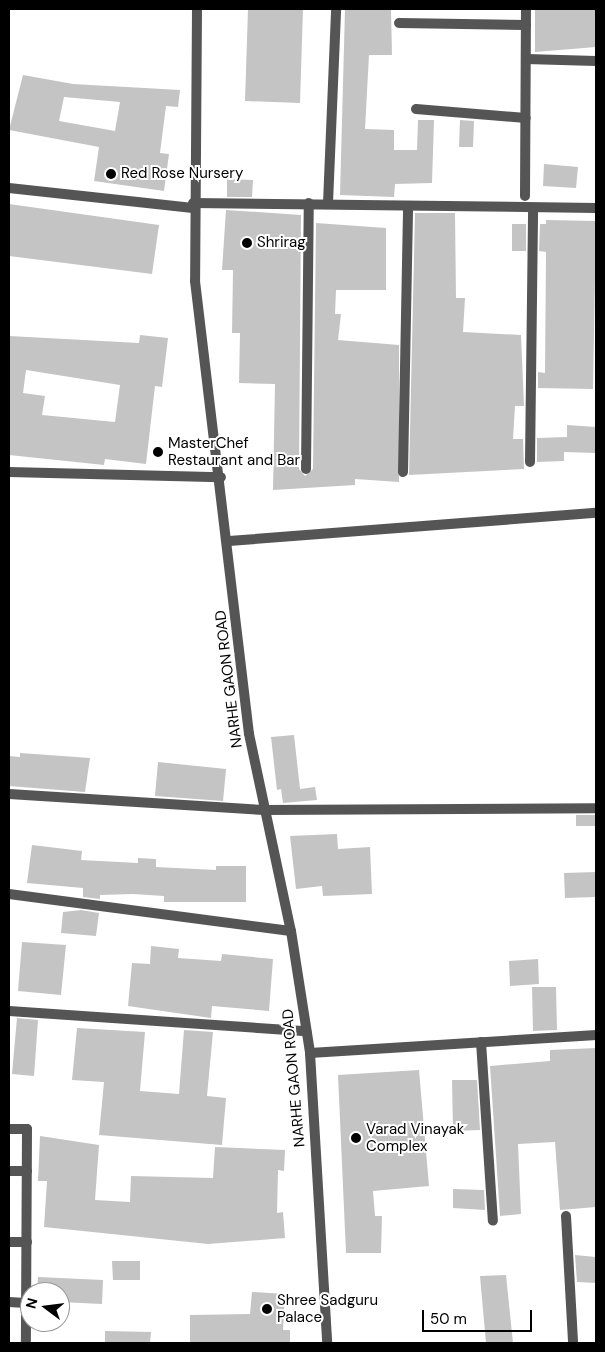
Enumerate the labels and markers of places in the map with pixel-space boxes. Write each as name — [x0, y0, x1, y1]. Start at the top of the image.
place label: Red Rose Nursery — [121, 165, 243, 183]
marker: Red Rose Nursery — [105, 168, 117, 180]
place label: Shrirag — [257, 234, 306, 252]
marker: Shrirag — [241, 237, 253, 249]
place label: MasterChef Restaurant and Bar — [168, 434, 300, 469]
marker: MasterChef Restaurant and Bar — [152, 446, 164, 458]
place label: Varad Vinayak Complex — [366, 1120, 464, 1155]
marker: Varad Vinayak Complex — [350, 1132, 362, 1144]
place label: Shree Sadguru Palace — [277, 1291, 378, 1326]
marker: Shree Sadguru Palace — [261, 1303, 273, 1315]

